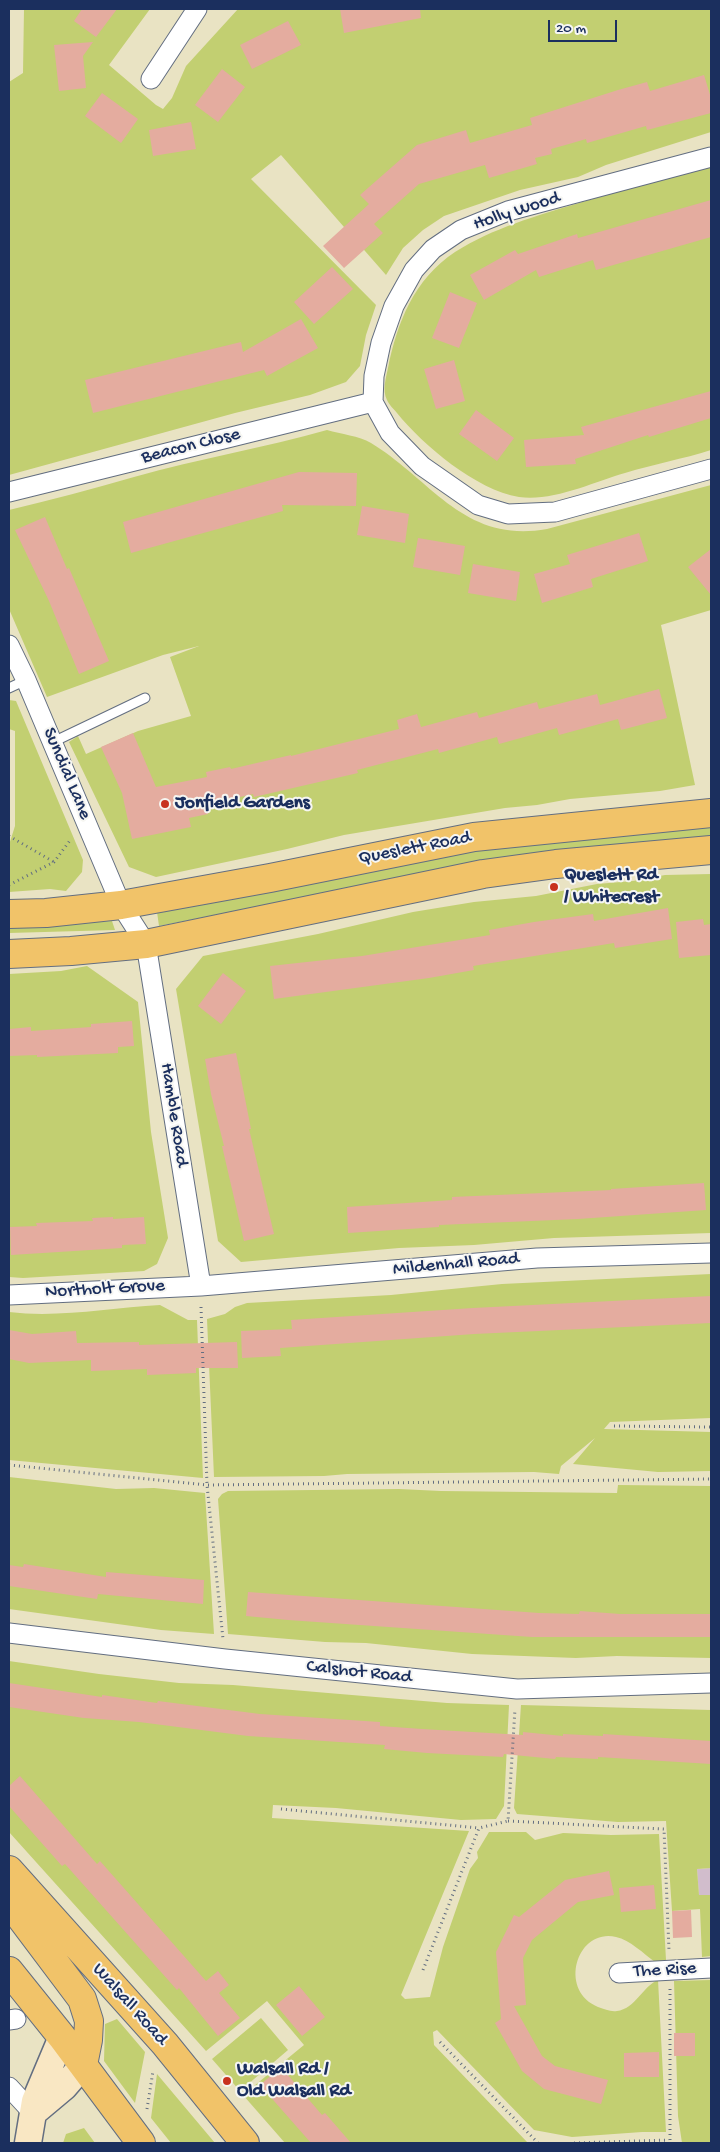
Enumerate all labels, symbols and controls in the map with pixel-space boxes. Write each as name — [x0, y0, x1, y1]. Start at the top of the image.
scale bar — [550, 10, 619, 42]
text: 20 m — [556, 20, 586, 38]
street label: Holly Wood — [471, 187, 563, 237]
street label: Beacon Close — [139, 424, 243, 470]
street label: Sundial Lane — [36, 725, 96, 823]
place label: Jonfield Gardens — [175, 793, 310, 815]
marker: Jonfield Gardens — [159, 798, 171, 810]
street label: Queslett Road — [357, 827, 473, 871]
place label: Queslett Rd / Whitecrest — [564, 865, 659, 909]
marker: Queslett Rd / Whitecrest — [548, 881, 560, 893]
street label: Hamble Road — [154, 1061, 192, 1169]
street label: Mildenhall Road — [392, 1248, 520, 1282]
street label: Northolt Grove — [44, 1275, 166, 1305]
street label: Calshot Road — [305, 1656, 413, 1690]
street label: The Rise — [633, 1958, 697, 1984]
street label: Walsall Road — [86, 1959, 172, 2051]
place label: Walsall Rd / Old Walsall Rd — [237, 2059, 351, 2103]
marker: Walsall Rd / Old Walsall Rd — [221, 2075, 233, 2087]

